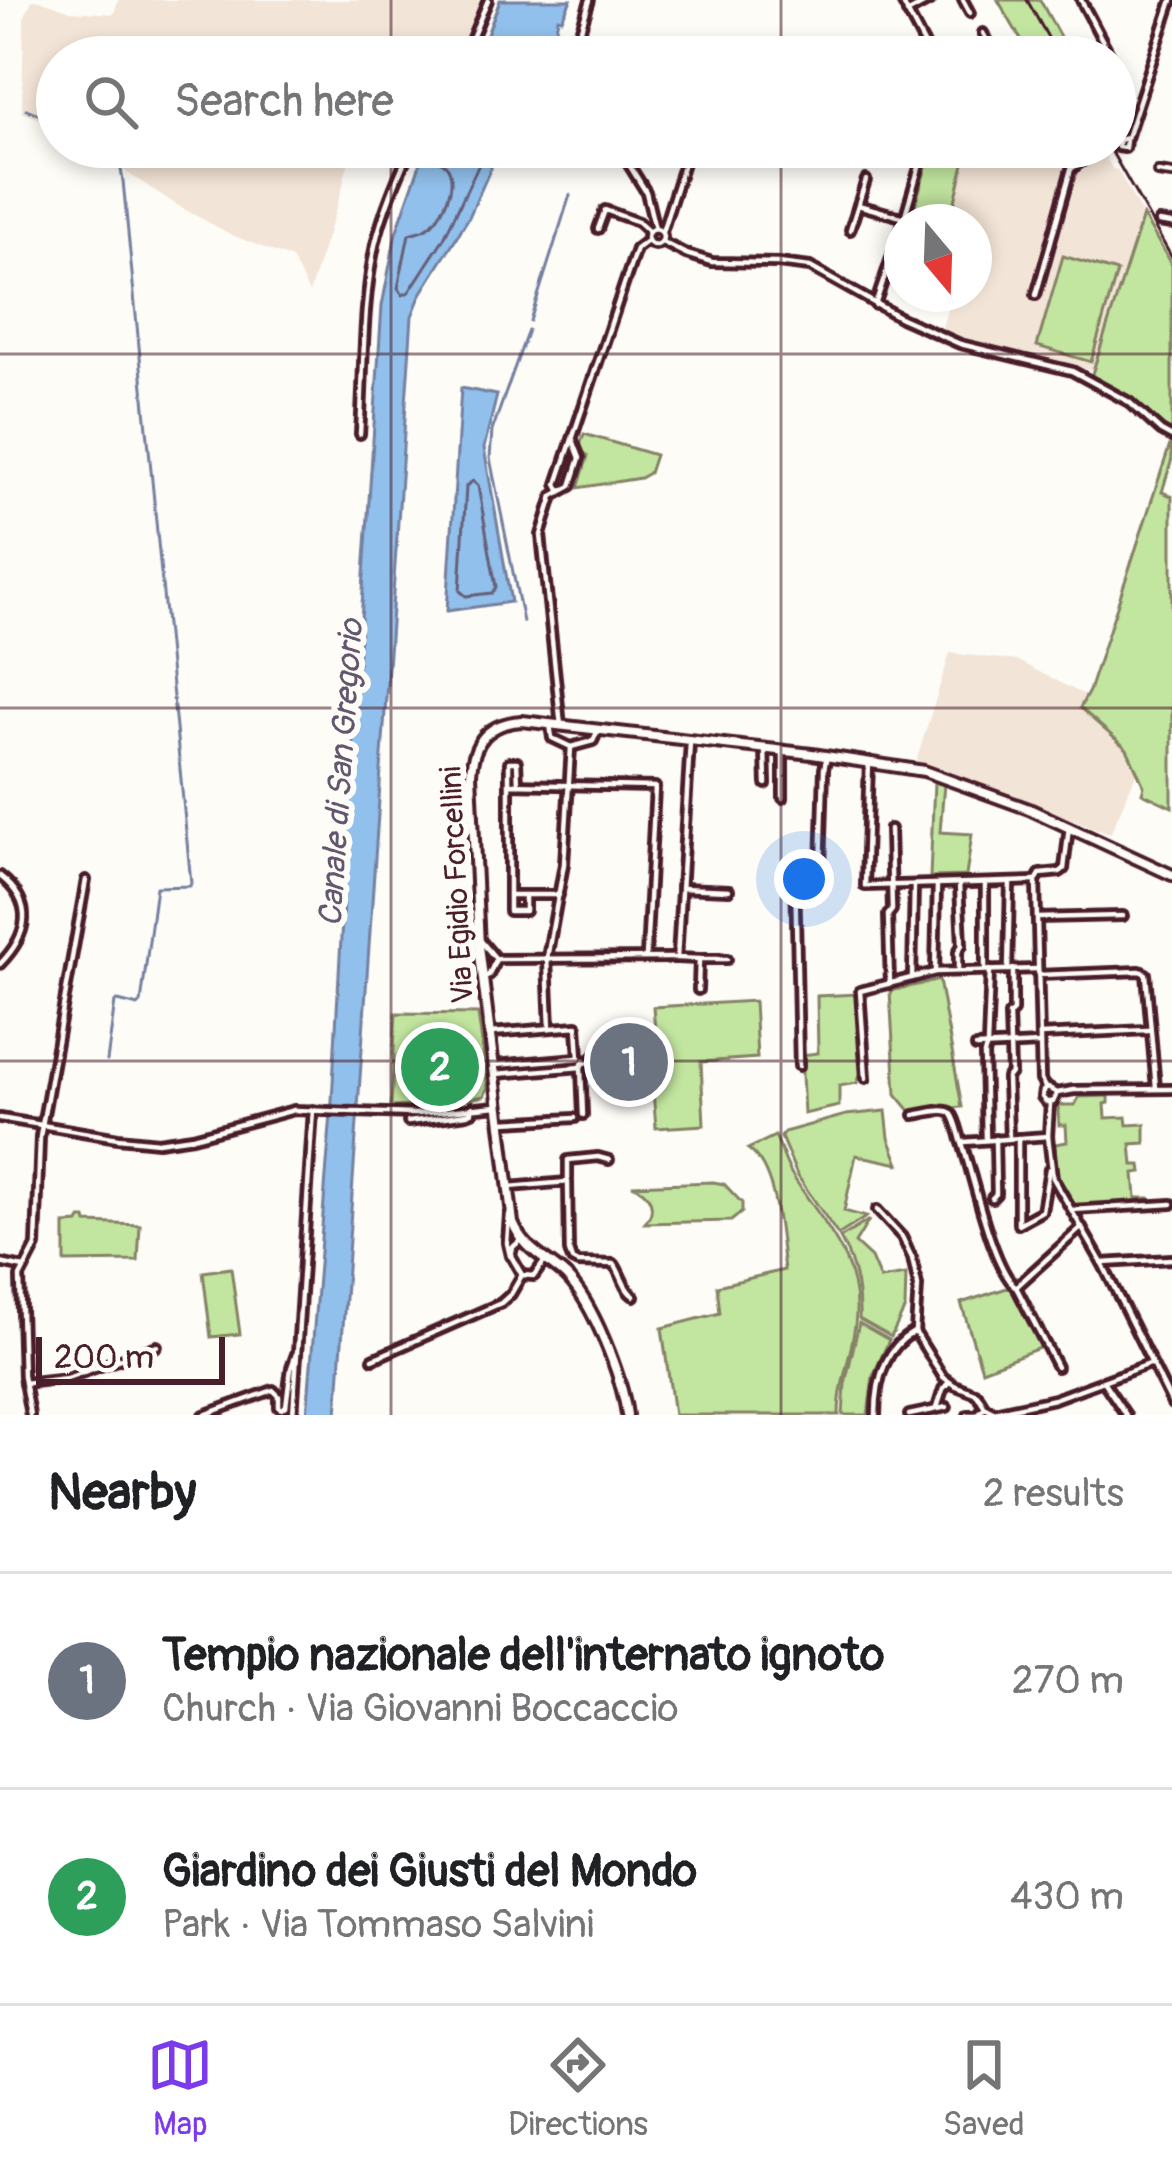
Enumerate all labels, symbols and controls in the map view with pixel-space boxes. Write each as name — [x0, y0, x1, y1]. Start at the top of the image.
search box — [36, 36, 1136, 168]
icon: search — [78, 69, 144, 135]
text: Search here — [174, 74, 394, 130]
north arrow — [884, 204, 992, 312]
water label: Canale di San Gregorio — [310, 616, 372, 928]
street label: Via Egidio Forcellini — [432, 765, 482, 1005]
your location — [774, 849, 834, 909]
pin: 1 — [590, 1017, 668, 1107]
pin: 2 — [401, 1022, 479, 1112]
scale bar — [36, 1331, 225, 1384]
text: 200 m — [54, 1337, 154, 1378]
text: Nearby — [48, 1461, 196, 1525]
text: 2 results — [983, 1469, 1124, 1518]
text: Tempio nazionale dell'internato ignoto — [162, 1628, 884, 1684]
text: 1 — [79, 1656, 95, 1705]
text: 270 m — [1012, 1656, 1124, 1705]
text: Church · Via Giovanni Boccaccio — [162, 1684, 679, 1733]
text: Giardino dei Giusti del Mondo — [162, 1844, 697, 1900]
text: 2 — [76, 1872, 98, 1921]
text: 430 m — [1010, 1872, 1124, 1921]
text: Park · Via Tommaso Salvini — [162, 1900, 594, 1949]
tab: Map — [147, 2032, 213, 2145]
tab: Directions — [508, 2032, 648, 2145]
tab: Saved — [943, 2032, 1025, 2145]

